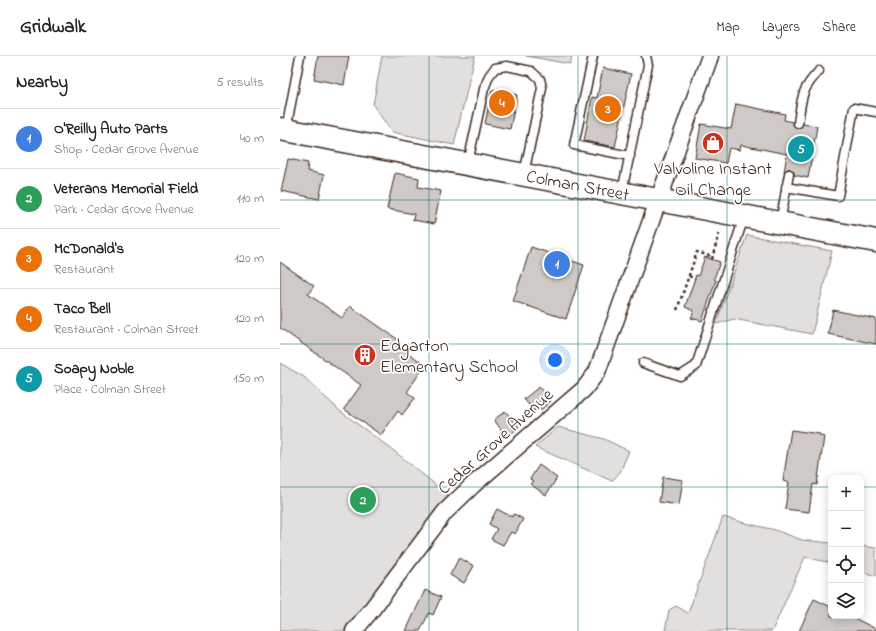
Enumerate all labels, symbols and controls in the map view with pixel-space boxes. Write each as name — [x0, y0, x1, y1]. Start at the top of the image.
text: Gridwalk — [20, 14, 86, 41]
text: Map — [716, 17, 740, 38]
text: Layers — [762, 17, 800, 38]
text: Share — [822, 17, 856, 38]
text: Nearby — [16, 70, 68, 95]
text: 5 results — [216, 73, 264, 92]
pin: 4 — [489, 88, 515, 118]
pin: 3 — [595, 94, 621, 124]
text: O'Reilly Auto Parts — [54, 118, 168, 140]
text: 1 — [27, 129, 31, 148]
text: 40 m — [240, 129, 264, 148]
shop icon: Valvoline Instant Oil Change — [700, 130, 726, 156]
pin: 5 — [788, 134, 814, 164]
text: Shop · Cedar Grove Avenue — [54, 140, 198, 159]
place label: Valvoline Instant Oil Change — [653, 157, 772, 205]
street label: Colman Street — [524, 165, 631, 209]
text: Veterans Memorial Field — [54, 178, 198, 200]
text: 2 — [26, 189, 32, 208]
text: 110 m — [237, 189, 264, 208]
text: Park · Cedar Grove Avenue — [54, 200, 194, 219]
text: McDonald's — [54, 238, 124, 260]
text: 3 — [26, 249, 32, 268]
text: 120 m — [234, 249, 264, 268]
pin: 1 — [544, 249, 570, 279]
text: Restaurant — [54, 260, 114, 279]
text: Taco Bell — [54, 298, 111, 320]
text: 4 — [26, 309, 32, 328]
text: 120 m — [234, 309, 264, 328]
text: Restaurant · Colman Street — [54, 320, 199, 339]
place label: Edgarton Elementary School — [380, 334, 518, 381]
building icon: Edgarton Elementary School — [352, 342, 378, 368]
your location — [545, 350, 565, 370]
text: Soapy Noble — [54, 358, 134, 380]
text: 5 — [25, 369, 33, 388]
text: 150 m — [233, 369, 264, 388]
text: Place · Colman Street — [54, 380, 166, 399]
street label: Cedar Grove Avenue — [433, 383, 561, 502]
map controls — [828, 475, 864, 619]
button: + — [828, 475, 864, 511]
pin: 2 — [350, 485, 376, 515]
button: − — [828, 511, 864, 547]
button: locate — [828, 547, 864, 583]
button: layers — [828, 583, 864, 619]

